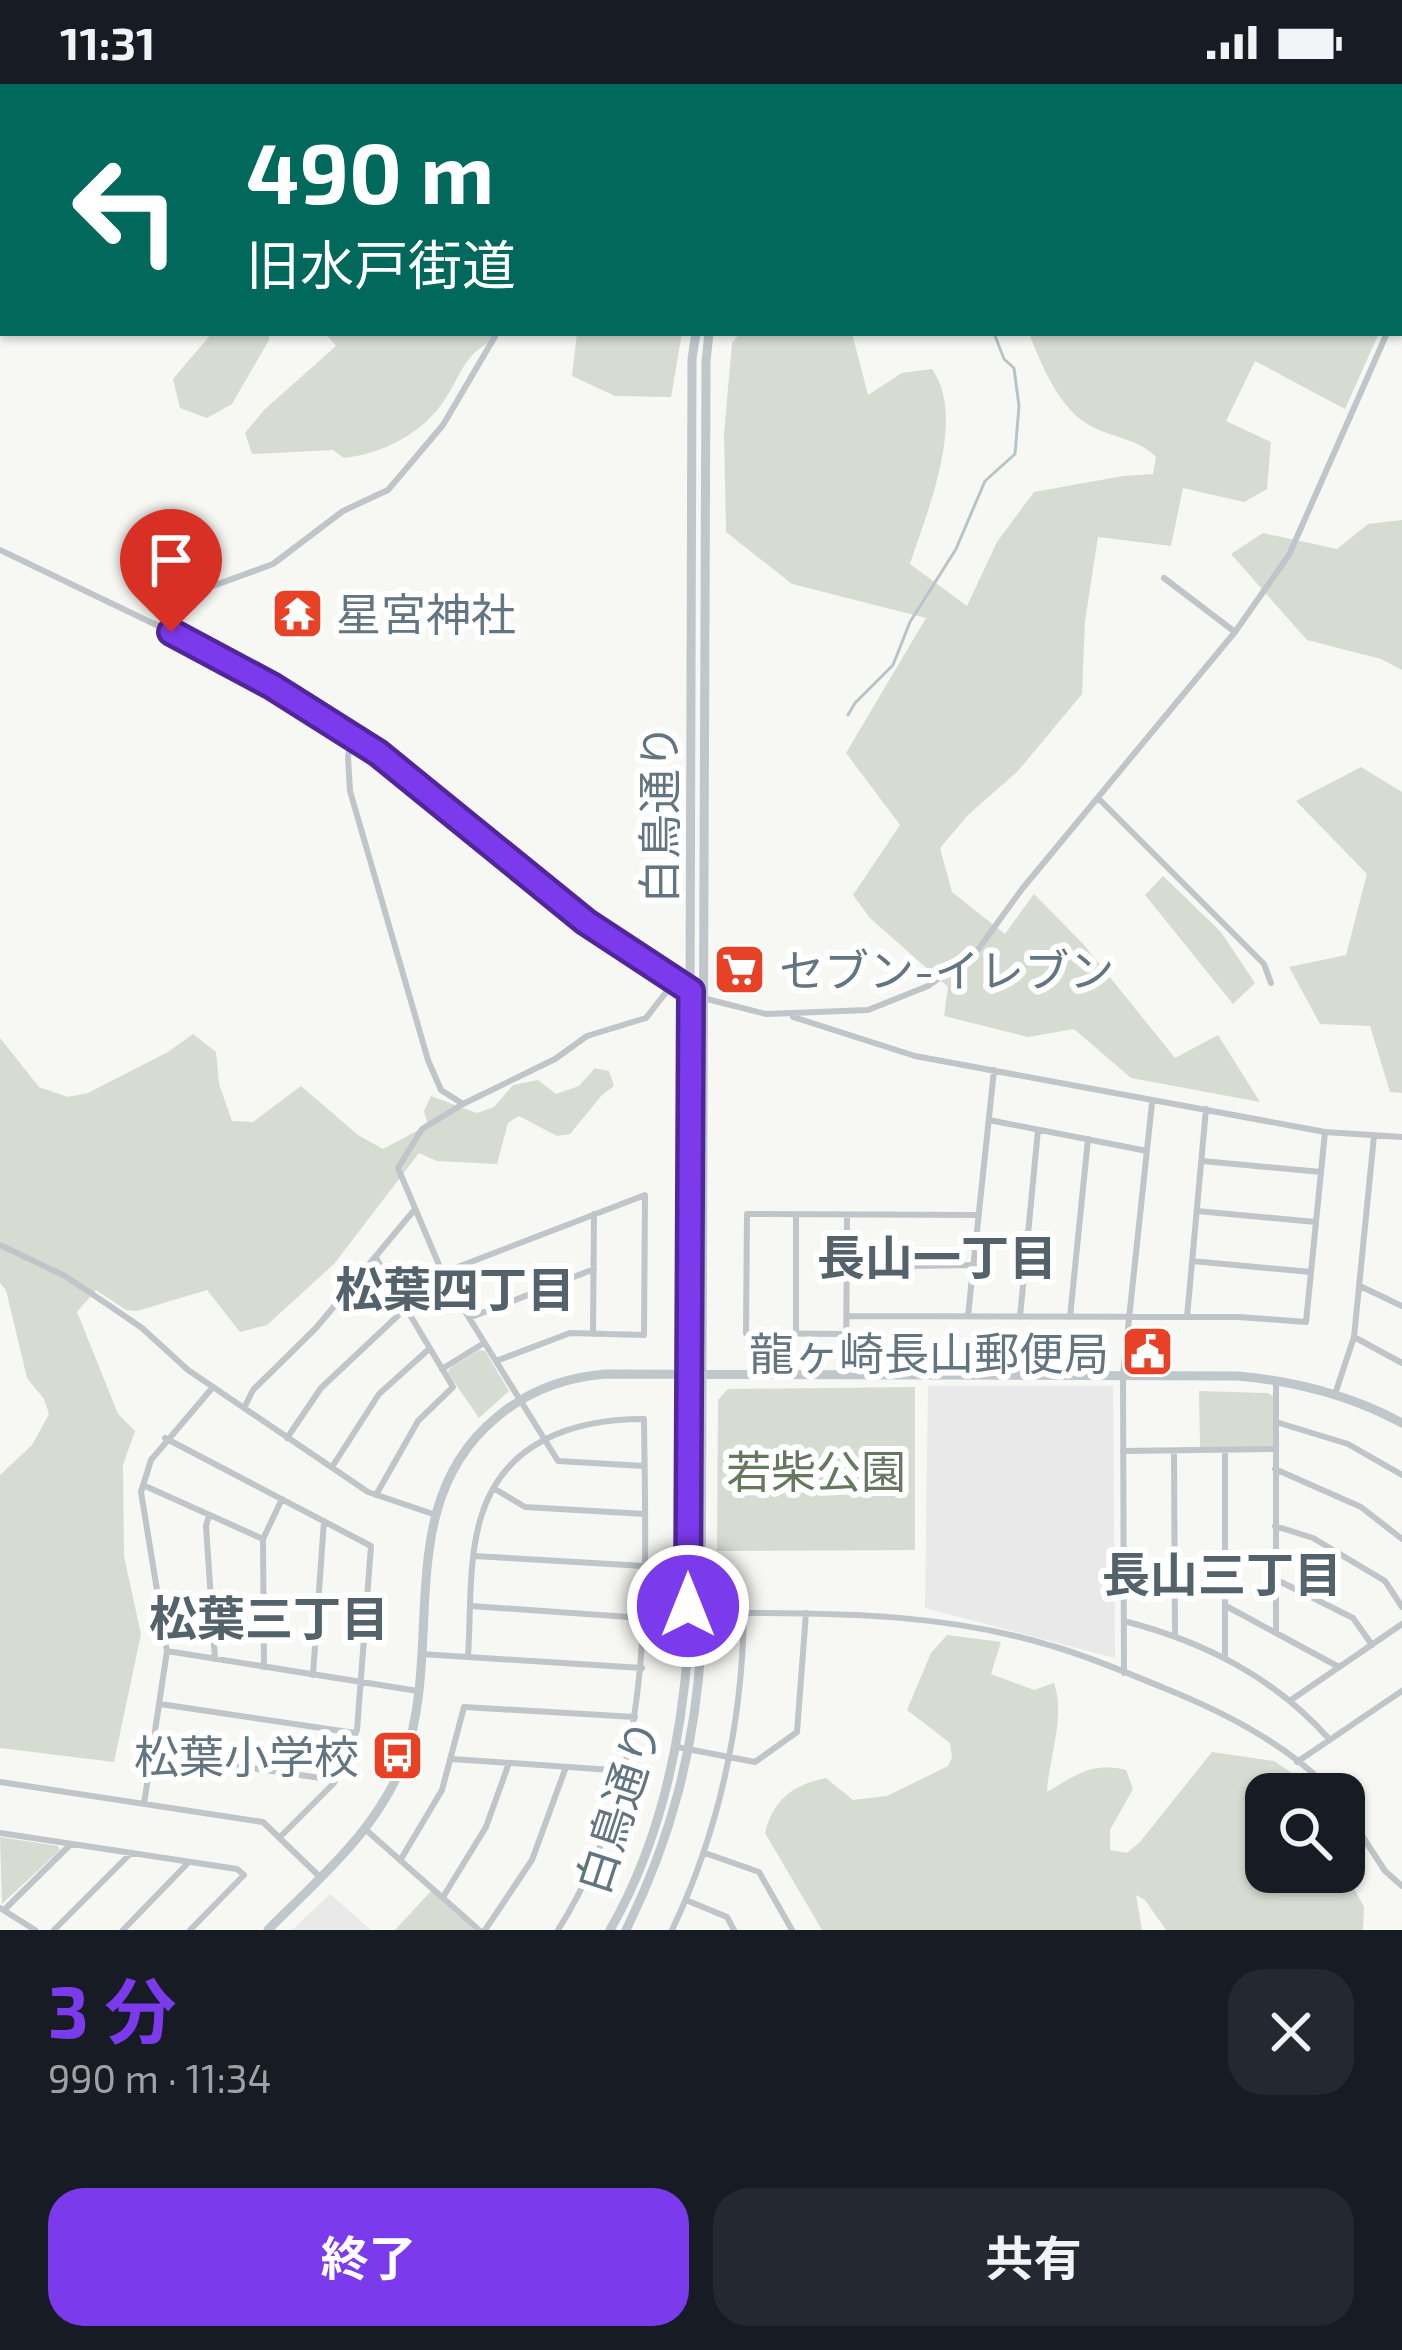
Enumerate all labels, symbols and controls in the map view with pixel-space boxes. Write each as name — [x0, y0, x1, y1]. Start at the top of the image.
text: 11:31 — [60, 15, 155, 69]
text: 490 m — [246, 120, 494, 221]
icon: left — [48, 132, 204, 288]
text: 旧水戸街道 — [246, 231, 516, 296]
pin — [120, 509, 222, 632]
icon: arrive — [138, 527, 204, 593]
temple icon: 星宮神社 — [269, 585, 325, 641]
place label: 星宮神社 — [336, 586, 516, 640]
street label: 白鳥通り — [631, 724, 685, 904]
supermarket icon: セブン-イレブン — [712, 941, 768, 997]
place label: セブン-イレブン — [779, 942, 1114, 996]
district label: 長山一丁目 — [817, 1227, 1057, 1285]
district label: 松葉四丁目 — [335, 1259, 575, 1317]
public building icon: 龍ヶ崎長山郵便局 — [1120, 1324, 1176, 1380]
place label: 龍ヶ崎長山郵便局 — [749, 1325, 1109, 1379]
park label: 若柴公園 — [726, 1443, 906, 1497]
position arrow — [625, 1543, 751, 1669]
district label: 長山三丁目 — [1102, 1544, 1342, 1602]
district label: 松葉三丁目 — [149, 1588, 389, 1646]
street label: 白鳥通り — [564, 1712, 670, 1900]
bus stop icon: 松葉小学校 — [370, 1727, 426, 1783]
place label: 松葉小学校 — [134, 1728, 359, 1782]
map controls — [1245, 1773, 1365, 1893]
button: search — [1245, 1773, 1365, 1893]
text: 3 分 — [48, 1966, 176, 2052]
button: close — [1228, 1969, 1354, 2095]
text: 990 m · 11:34 — [48, 2054, 272, 2101]
button: 終了 — [48, 2188, 689, 2326]
button: 共有 — [713, 2188, 1354, 2326]

